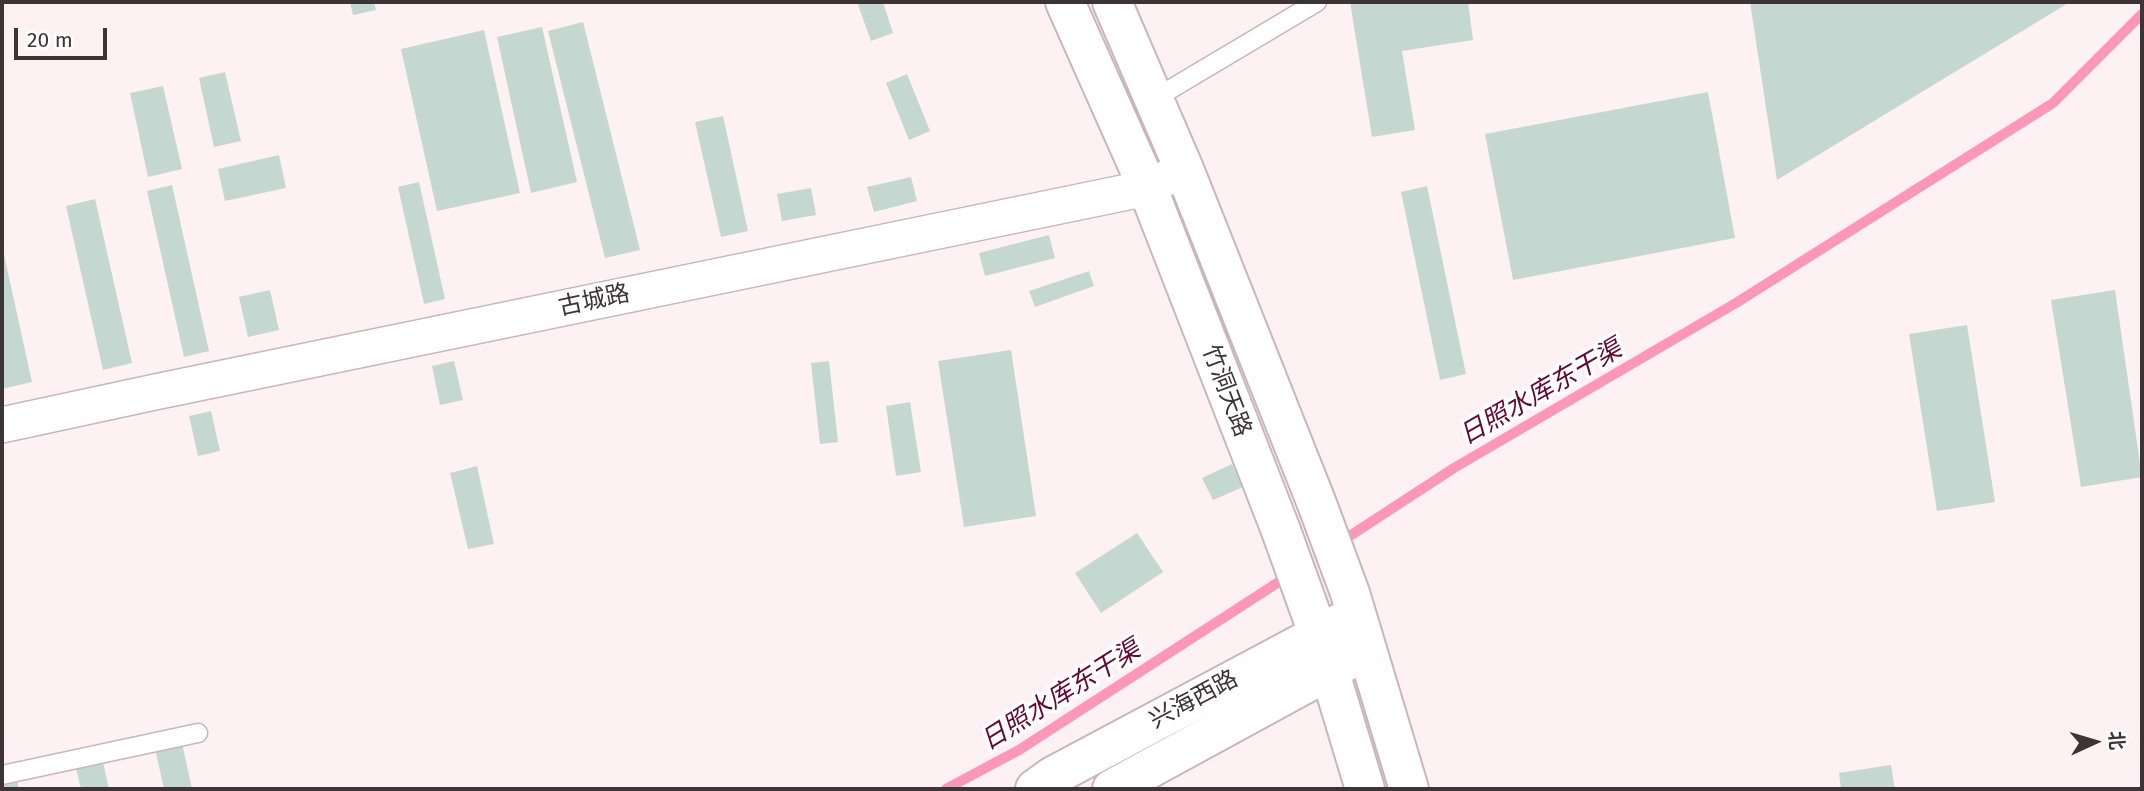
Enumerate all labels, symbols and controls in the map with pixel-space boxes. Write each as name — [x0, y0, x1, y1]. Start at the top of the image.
scale bar — [18, 14, 110, 58]
text: 20 m — [27, 27, 73, 53]
street label: 古城路 — [556, 279, 632, 323]
water label: 日照水库东干渠 — [1454, 334, 1628, 452]
street label: 竹洞天路 — [1195, 341, 1257, 441]
water label: 日照水库东干渠 — [976, 635, 1146, 757]
street label: 兴海西路 — [1145, 665, 1243, 735]
north arrow — [2060, 707, 2130, 777]
text: 北 — [2104, 730, 2129, 751]

